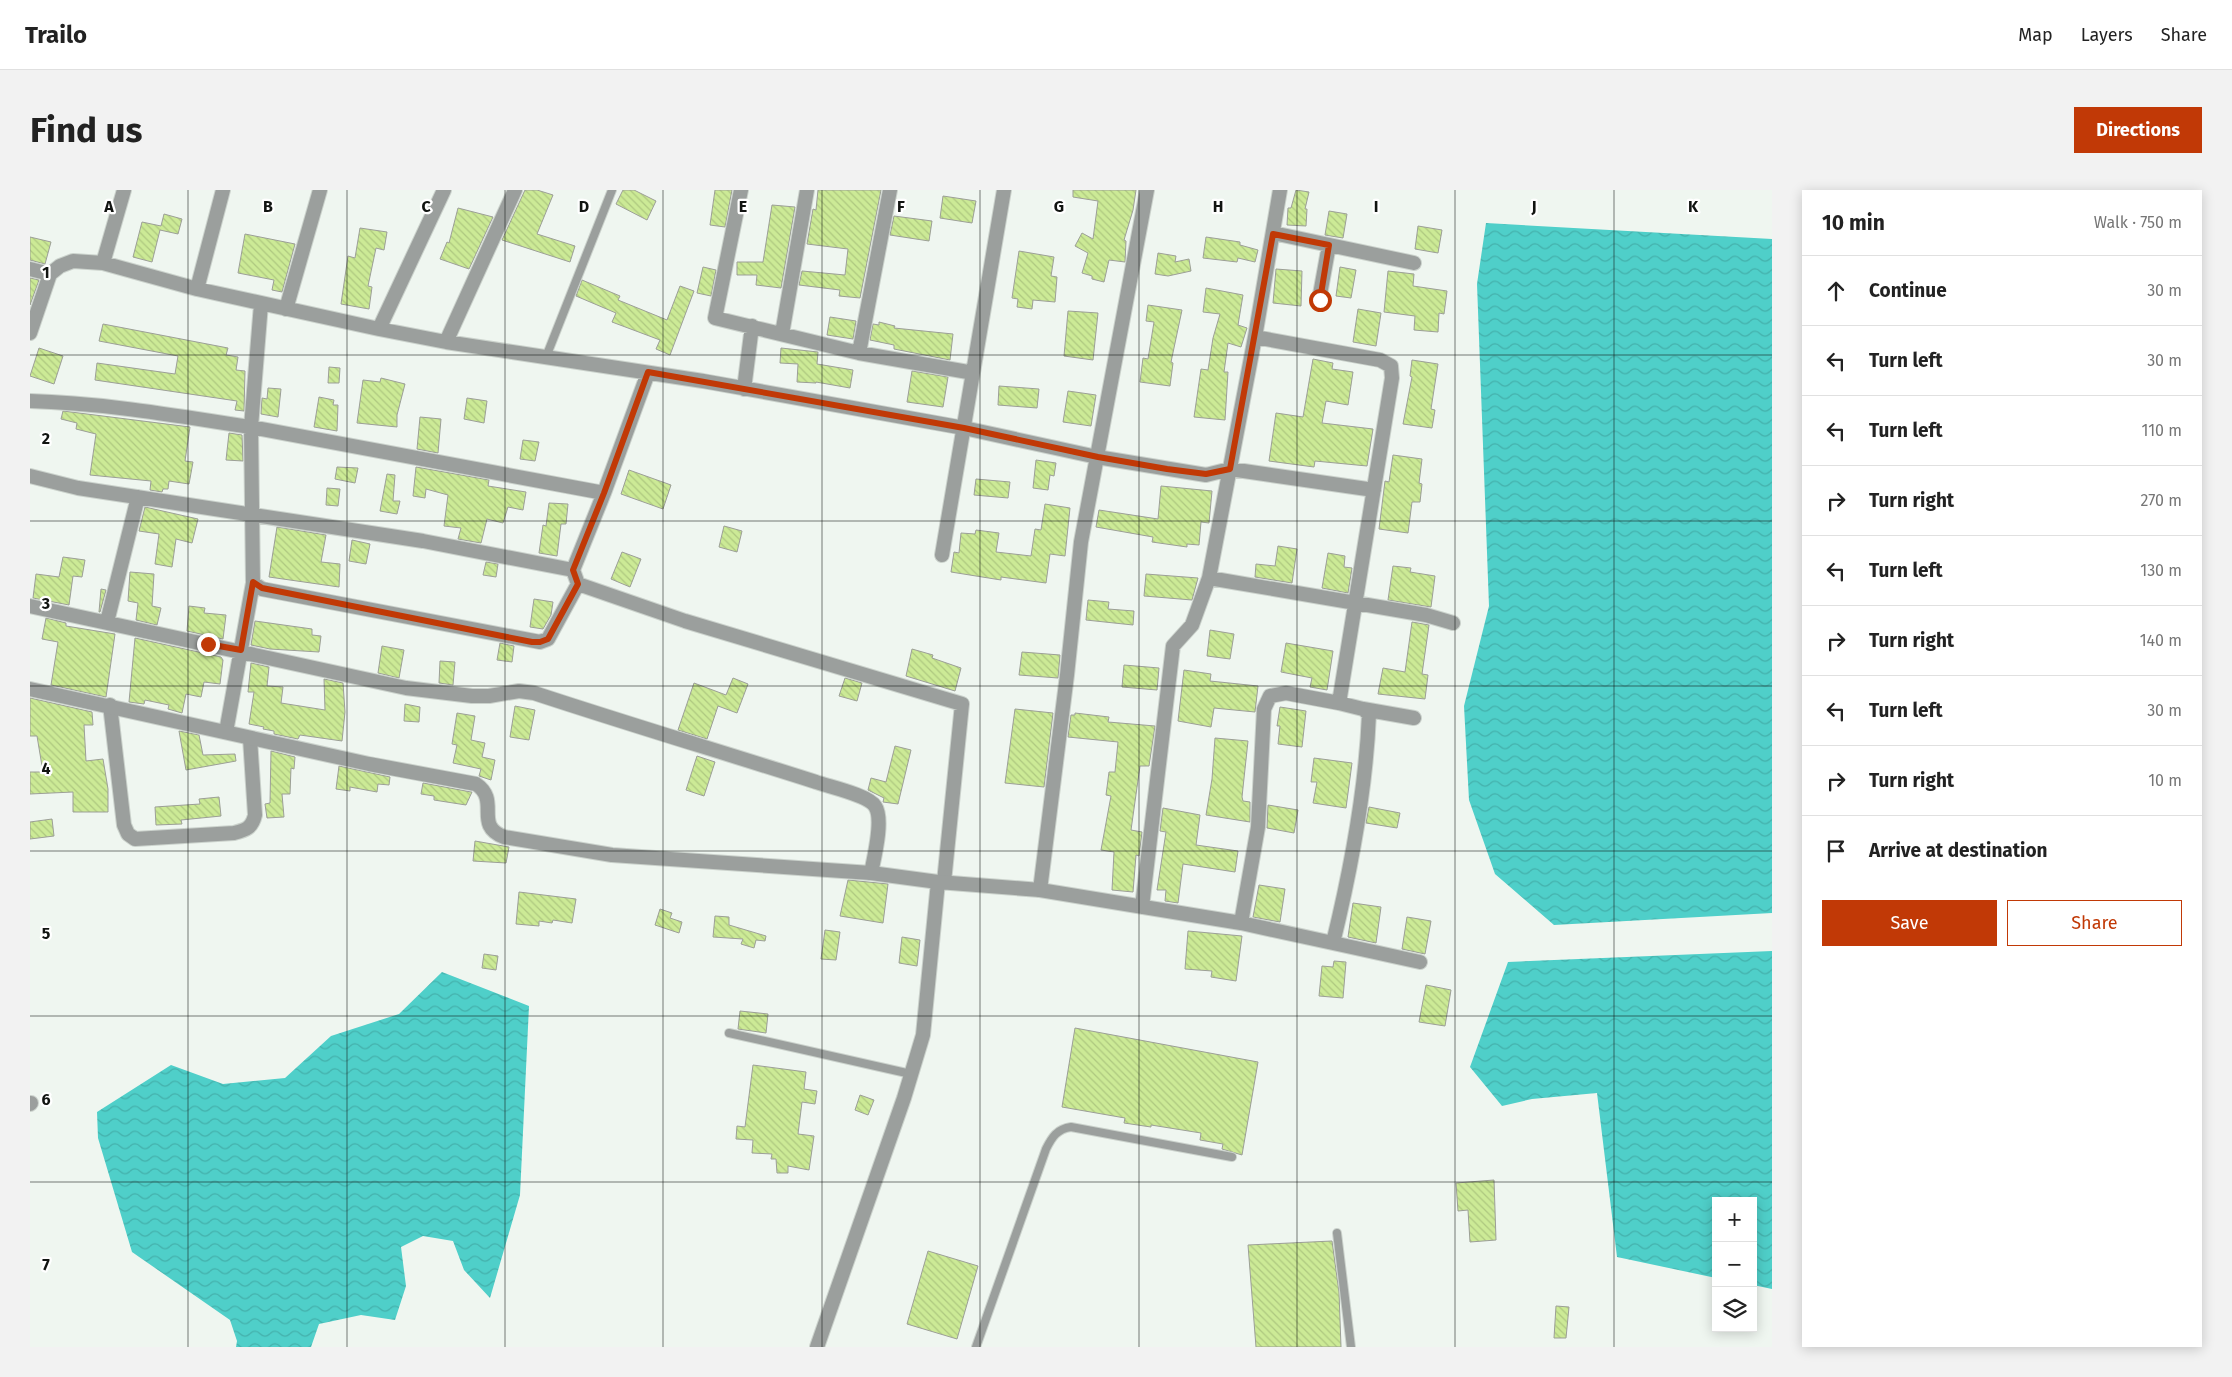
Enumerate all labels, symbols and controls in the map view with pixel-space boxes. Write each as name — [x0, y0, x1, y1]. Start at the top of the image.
text: Trailo — [25, 21, 87, 49]
text: Map — [2018, 24, 2053, 46]
text: Layers — [2081, 24, 2133, 46]
text: Share — [2161, 24, 2207, 46]
button: Directions — [2074, 107, 2202, 153]
text: Find us — [30, 109, 142, 151]
text: A — [103, 197, 114, 216]
text: B — [263, 197, 273, 216]
text: C — [421, 197, 431, 216]
text: D — [579, 197, 589, 216]
text: E — [739, 197, 747, 216]
text: F — [897, 197, 905, 216]
text: G — [1054, 197, 1064, 216]
text: H — [1213, 197, 1223, 216]
text: I — [1374, 197, 1378, 216]
text: J — [1530, 197, 1537, 216]
text: K — [1688, 197, 1699, 216]
text: 10 min — [1822, 210, 1885, 236]
text: Walk · 750 m — [2094, 213, 2182, 232]
text: 1 — [42, 263, 50, 282]
icon: ahead — [1822, 277, 1850, 305]
text: Continue — [1869, 279, 1947, 302]
text: 30 m — [2147, 281, 2182, 300]
route start — [1309, 289, 1332, 312]
icon: left — [1822, 347, 1850, 375]
text: Turn left — [1869, 349, 1943, 372]
text: 30 m — [2147, 351, 2182, 370]
icon: left — [1822, 417, 1850, 445]
text: Turn left — [1869, 419, 1943, 442]
text: 110 m — [2141, 421, 2182, 440]
text: 2 — [42, 429, 50, 448]
icon: right — [1822, 487, 1850, 515]
text: Turn right — [1869, 489, 1954, 512]
text: 270 m — [2140, 491, 2182, 510]
icon: left — [1822, 557, 1850, 585]
text: Turn left — [1869, 559, 1943, 582]
text: 130 m — [2140, 561, 2182, 580]
text: 3 — [41, 594, 50, 613]
icon: right — [1822, 627, 1850, 655]
text: Turn right — [1869, 629, 1954, 652]
text: 140 m — [2140, 631, 2182, 650]
route end — [197, 633, 220, 656]
icon: left — [1822, 697, 1850, 725]
text: Turn left — [1869, 699, 1943, 722]
text: 30 m — [2147, 701, 2182, 720]
text: 4 — [41, 759, 51, 778]
icon: right — [1822, 767, 1850, 795]
text: Turn right — [1869, 769, 1954, 792]
text: 10 m — [2148, 771, 2182, 790]
icon: arrive — [1822, 837, 1850, 865]
text: Arrive at destination — [1869, 839, 2048, 862]
button: Save — [1822, 900, 1997, 946]
button: Share — [2007, 900, 2182, 946]
text: 5 — [42, 924, 51, 943]
text: 6 — [41, 1090, 51, 1109]
map controls — [1712, 1197, 1757, 1332]
button: + — [1712, 1197, 1757, 1242]
button: − — [1712, 1242, 1757, 1287]
text: 7 — [42, 1255, 50, 1274]
button: layers — [1712, 1287, 1757, 1332]

